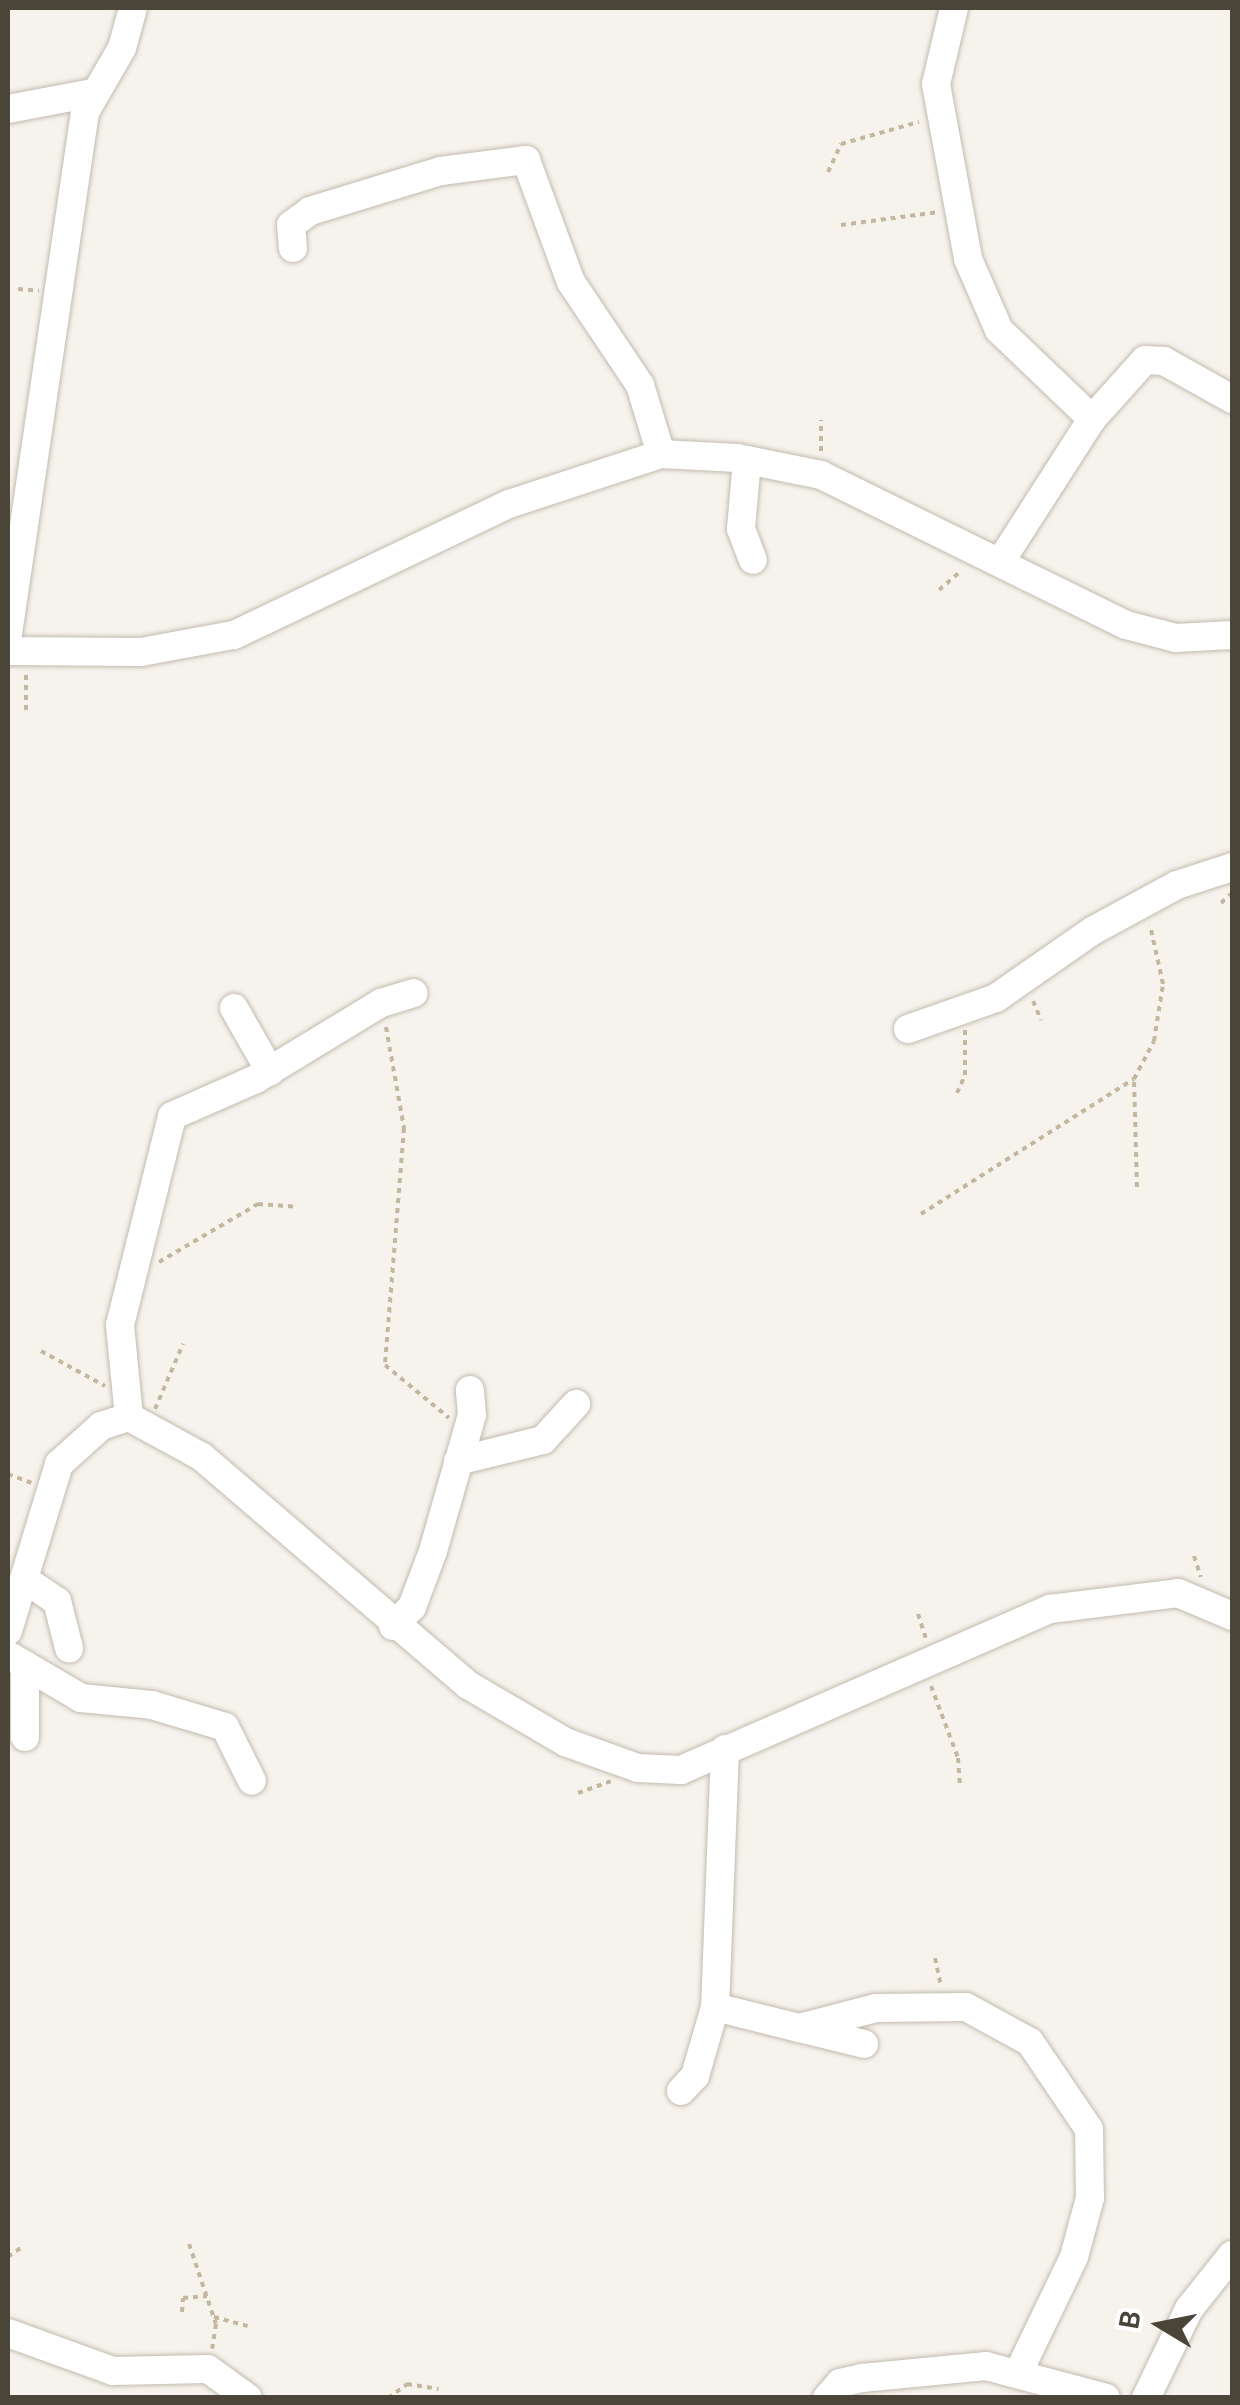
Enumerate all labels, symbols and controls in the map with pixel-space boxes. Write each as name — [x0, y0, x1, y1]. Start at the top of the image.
north arrow — [1110, 2275, 1210, 2375]
text: B — [1110, 2308, 1150, 2332]

